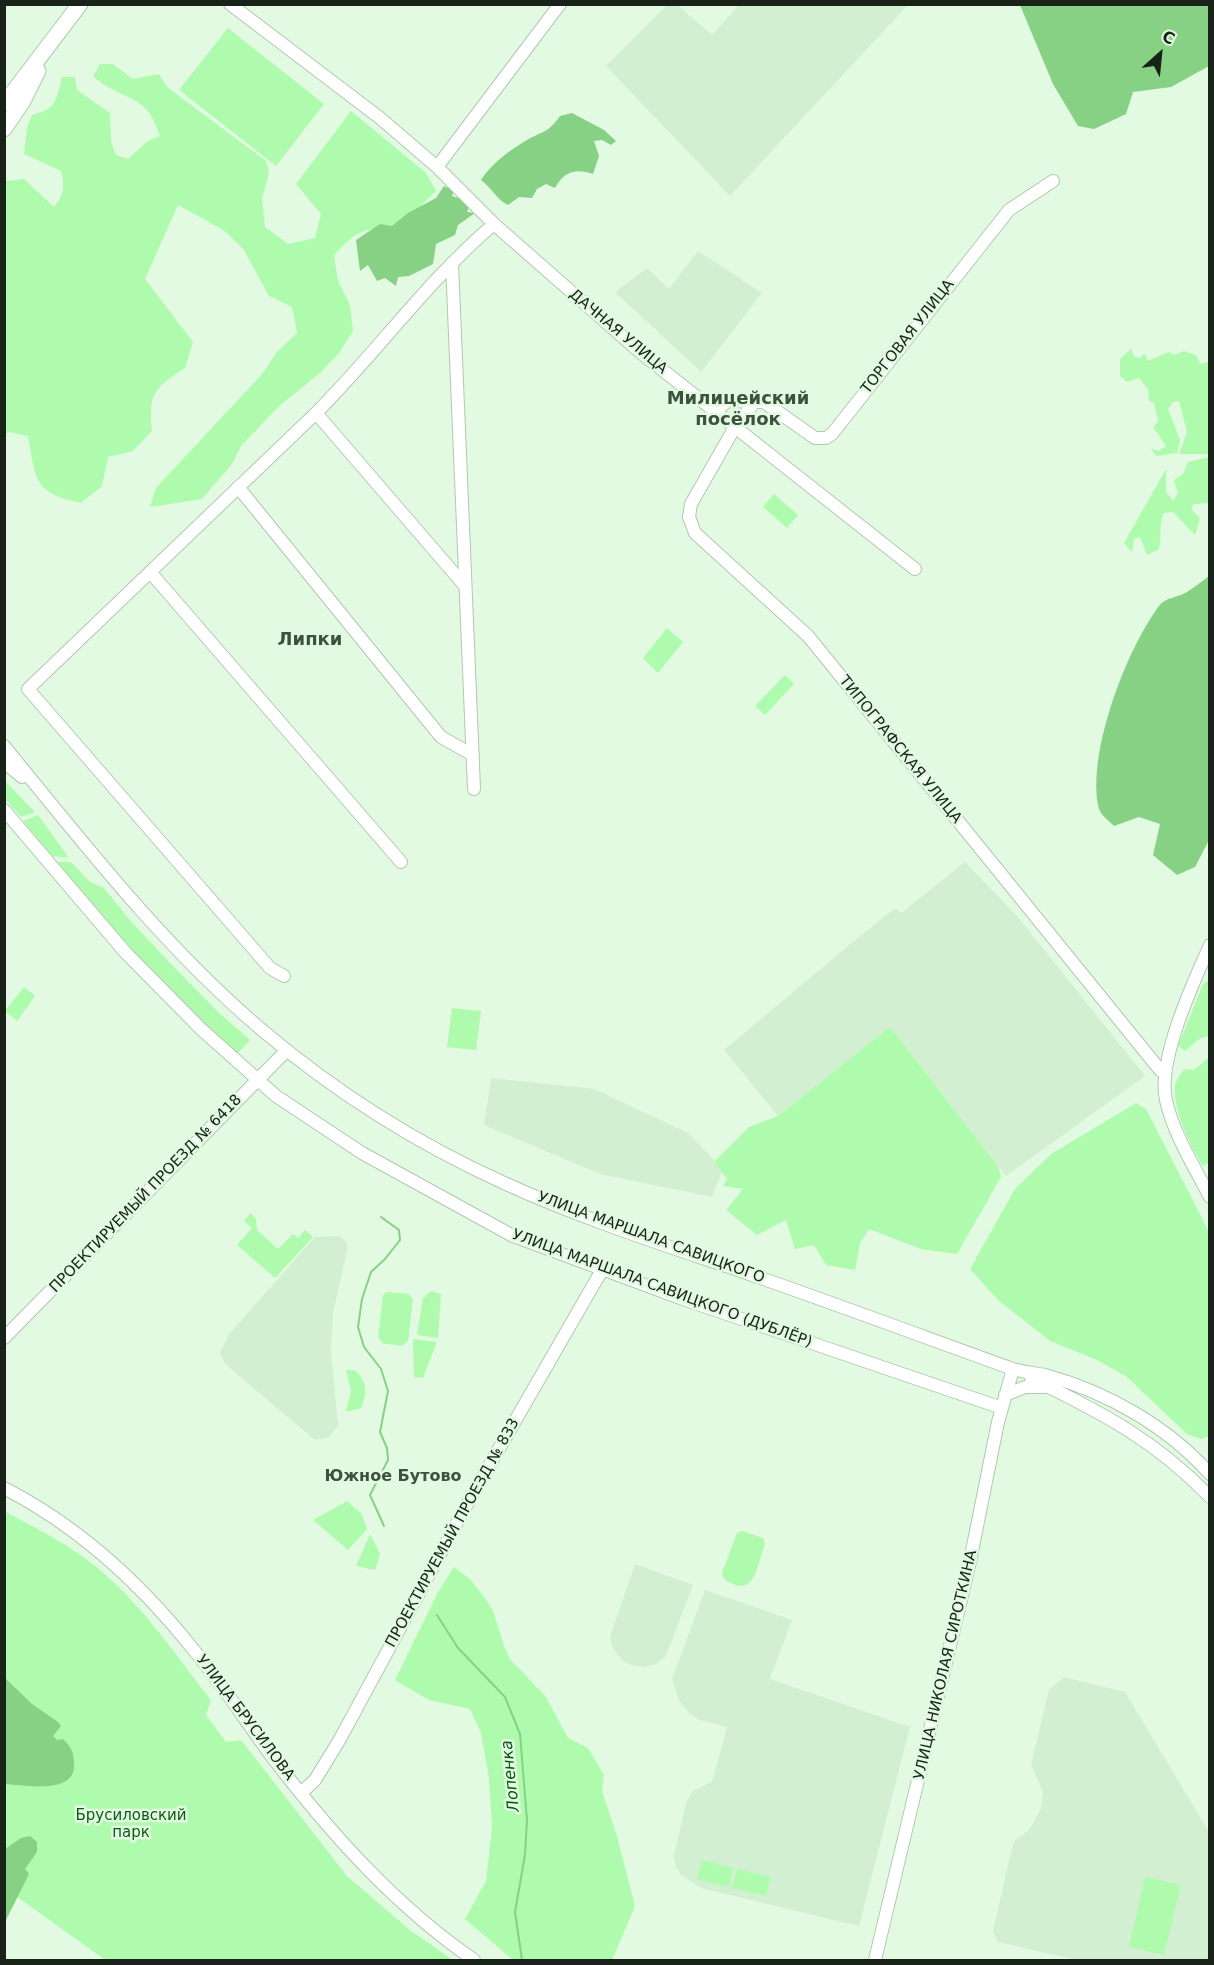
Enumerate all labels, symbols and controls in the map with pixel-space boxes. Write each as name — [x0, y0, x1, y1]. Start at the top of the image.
north arrow — [1130, 24, 1190, 84]
text: С — [1159, 26, 1178, 49]
street label: ТОРГОВАЯ УЛИЦА — [858, 276, 958, 398]
street label: ДАЧНАЯ УЛИЦА — [565, 286, 671, 378]
district label: Милицейский посёлок — [667, 388, 809, 430]
district label: Липки — [278, 629, 342, 651]
street label: ТИПОГРАФСКАЯ УЛИЦА — [835, 672, 965, 828]
street label: ПРОЕКТИРУЕМЫЙ ПРОЕЗД № 6418 — [46, 1091, 246, 1297]
street label: УЛИЦА МАРШАЛА САВИЦКОГО — [535, 1188, 767, 1288]
street label: УЛИЦА МАРШАЛА САВИЦКОГО (ДУБЛЁР) — [510, 1226, 814, 1352]
street label: ПРОЕКТИРУЕМЫЙ ПРОЕЗД № 833 — [382, 1415, 524, 1651]
district label: Южное Бутово — [324, 1467, 462, 1487]
street label: УЛИЦА НИКОЛАЯ СИРОТКИНА — [911, 1548, 981, 1782]
street label: УЛИЦА БРУСИЛОВА — [192, 1652, 298, 1784]
water label: Лопенка — [498, 1739, 524, 1813]
park label: Брусиловский парк — [75, 1807, 187, 1842]

